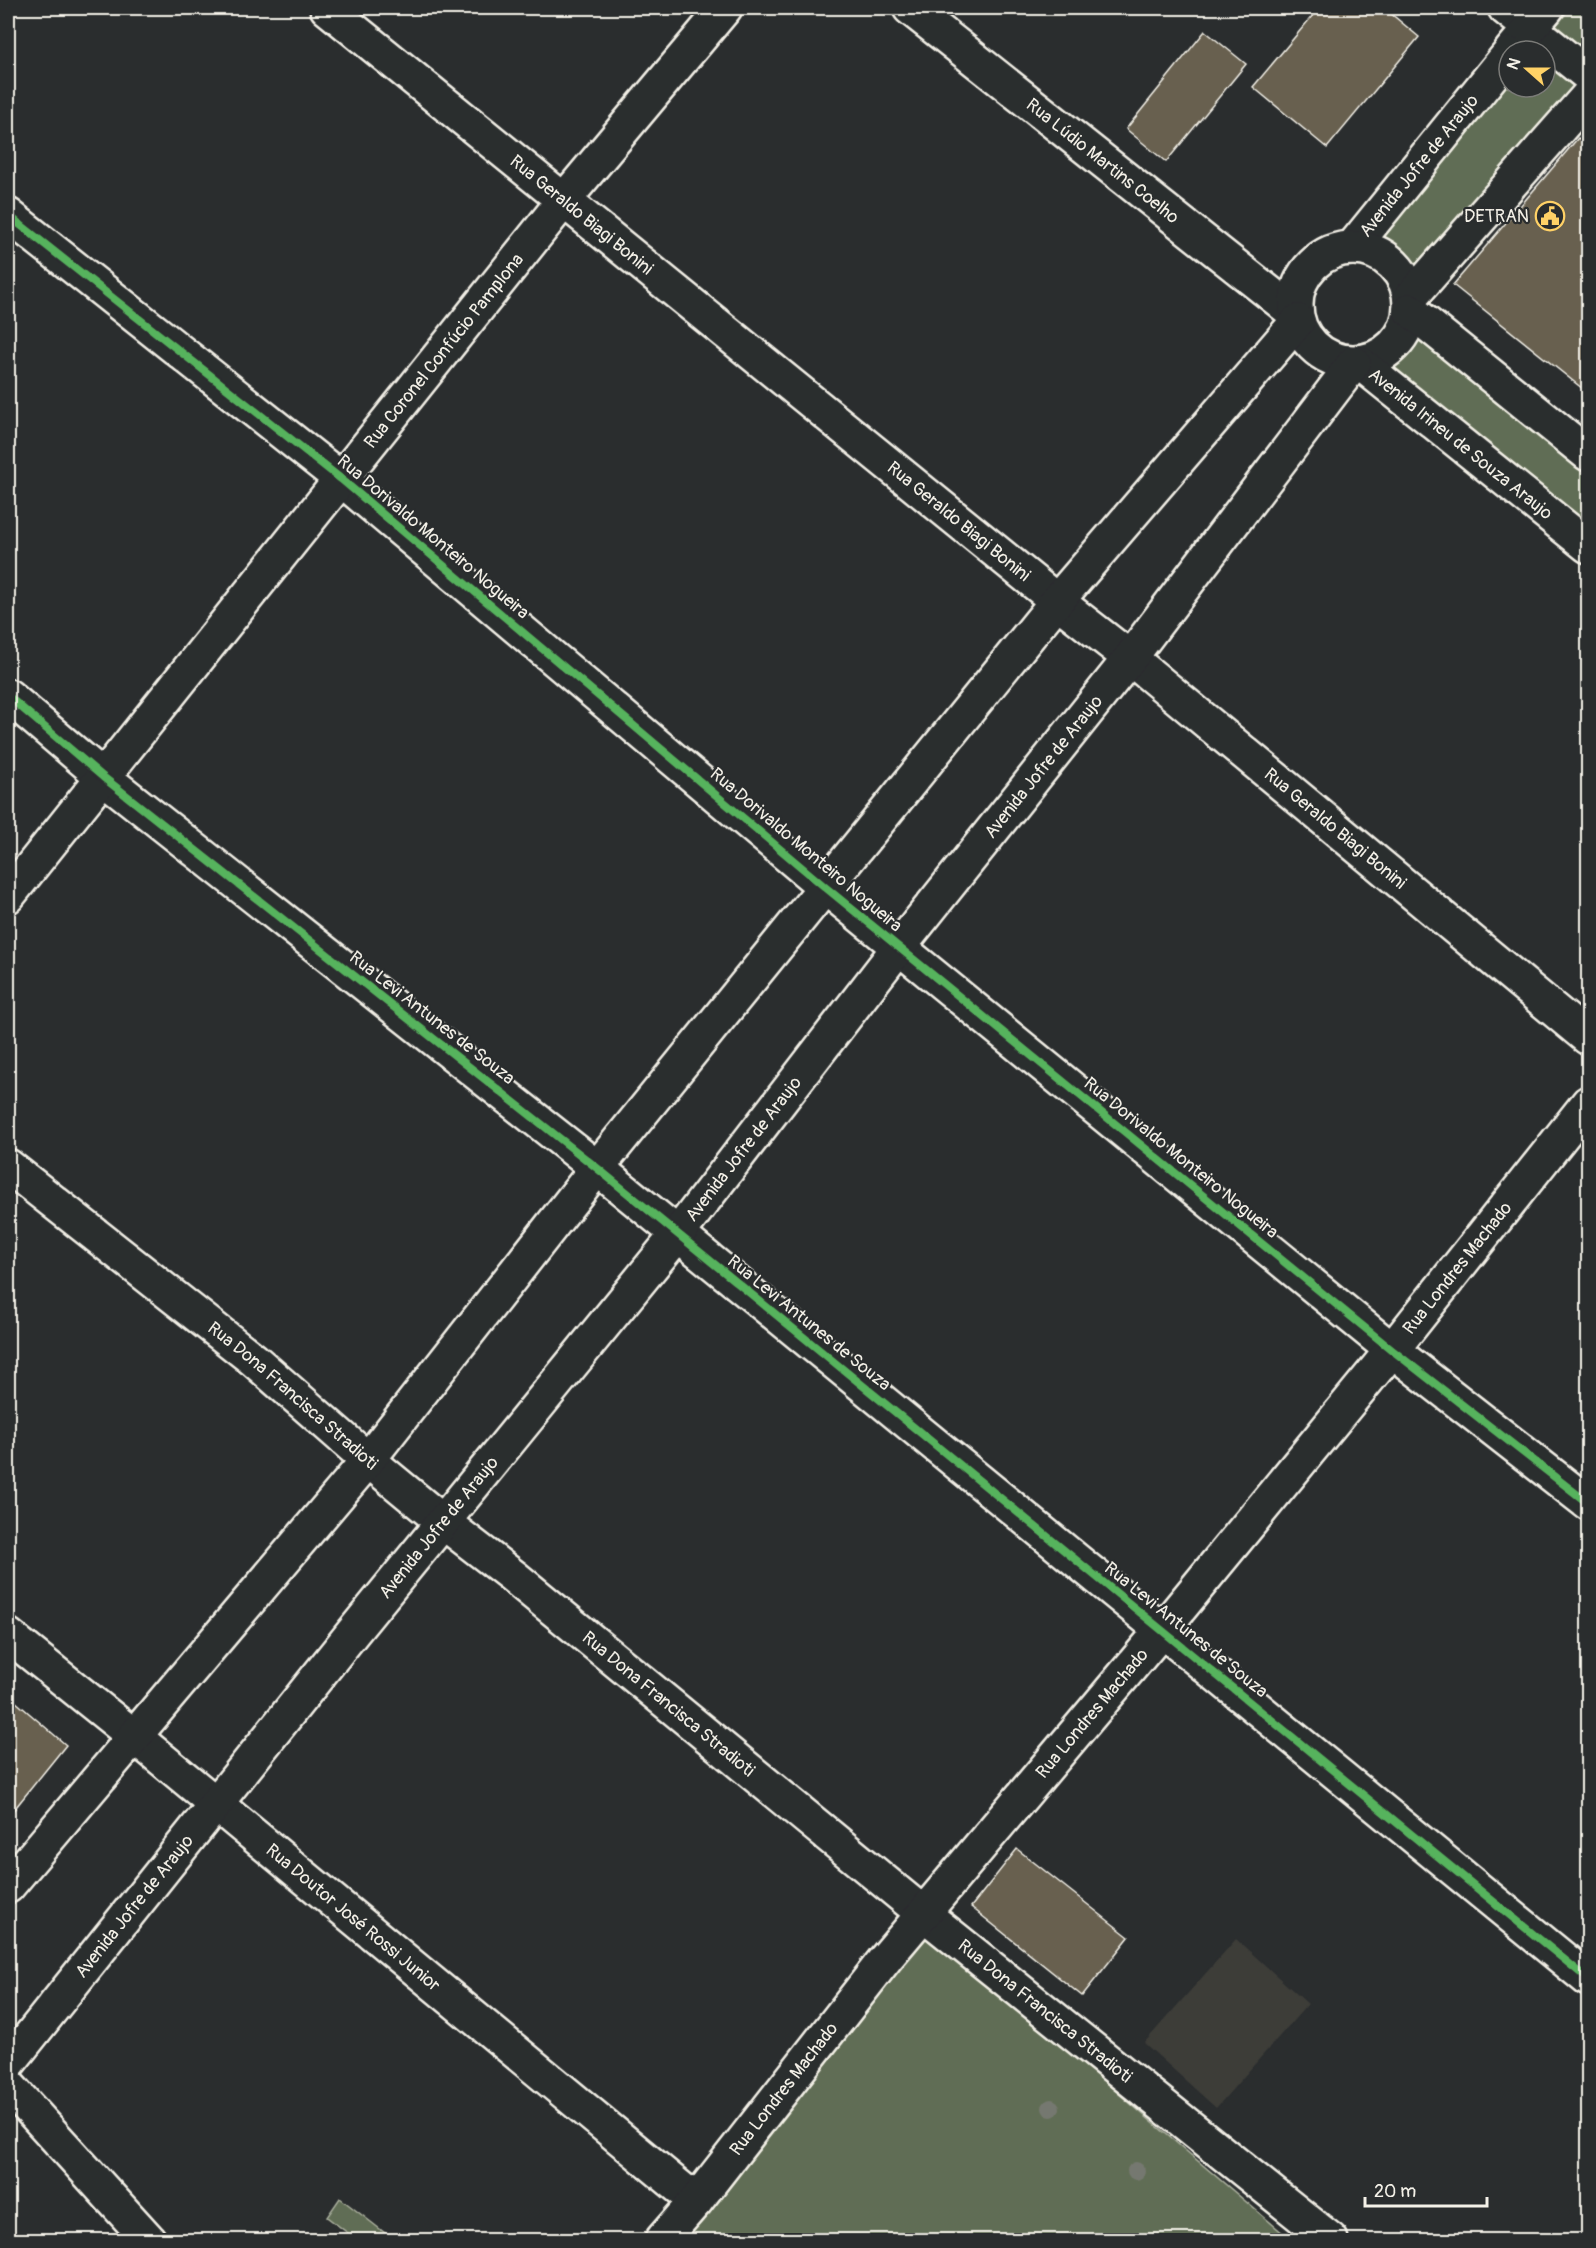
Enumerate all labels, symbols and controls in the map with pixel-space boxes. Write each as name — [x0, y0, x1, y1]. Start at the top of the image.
north arrow — [1497, 39, 1557, 99]
text: N — [1503, 55, 1525, 73]
street label: Avenida Jofre de Araujo — [1354, 89, 1484, 242]
street label: Rua Lúdio Martins Coelho — [1022, 93, 1184, 229]
street label: Rua Geraldo Biagi Bonini — [505, 150, 658, 280]
public building icon: DETRAN — [1534, 200, 1566, 232]
place label: DETRAN — [1464, 205, 1529, 228]
street label: Rua Coronel Confúcio Pamplona — [359, 248, 529, 453]
street label: Avenida Irineu de Souza Araujo — [1364, 363, 1558, 525]
street label: Rua Dorivaldo Monteiro Nogueira — [332, 450, 534, 624]
street label: Rua Geraldo Biagi Bonini — [882, 456, 1035, 586]
street label: Avenida Jofre de Araujo — [979, 690, 1108, 843]
street label: Rua Dorivaldo Monteiro Nogueira — [705, 763, 907, 937]
street label: Rua Geraldo Biagi Bonini — [1260, 763, 1411, 894]
street label: Rua Levi Antunes de Souza — [345, 946, 519, 1090]
street label: Avenida Jofre de Araujo — [680, 1072, 807, 1226]
street label: Rua Dorivaldo Monteiro Nogueira — [1079, 1072, 1283, 1244]
street label: Rua Londres Machado — [1398, 1197, 1517, 1339]
street label: Rua Levi Antunes de Souza — [723, 1250, 895, 1396]
street label: Rua Dona Francisca Stradioti — [203, 1316, 383, 1475]
street label: Avenida Jofre de Araujo — [374, 1451, 504, 1603]
street label: Rua Levi Antunes de Souza — [1100, 1557, 1272, 1703]
street label: Rua Dona Francisca Stradioti — [577, 1626, 760, 1782]
street label: Rua Londres Machado — [1031, 1643, 1153, 1783]
street label: Avenida Jofre de Araujo — [70, 1830, 199, 1983]
street label: Rua Doutor José Rossi Junior — [261, 1839, 445, 1997]
street label: Rua Dona Francisca Stradioti — [953, 1934, 1137, 2088]
street label: Rua Londres Machado — [724, 2017, 843, 2160]
scale bar — [1365, 2170, 1486, 2208]
text: 20 m — [1374, 2180, 1416, 2203]

